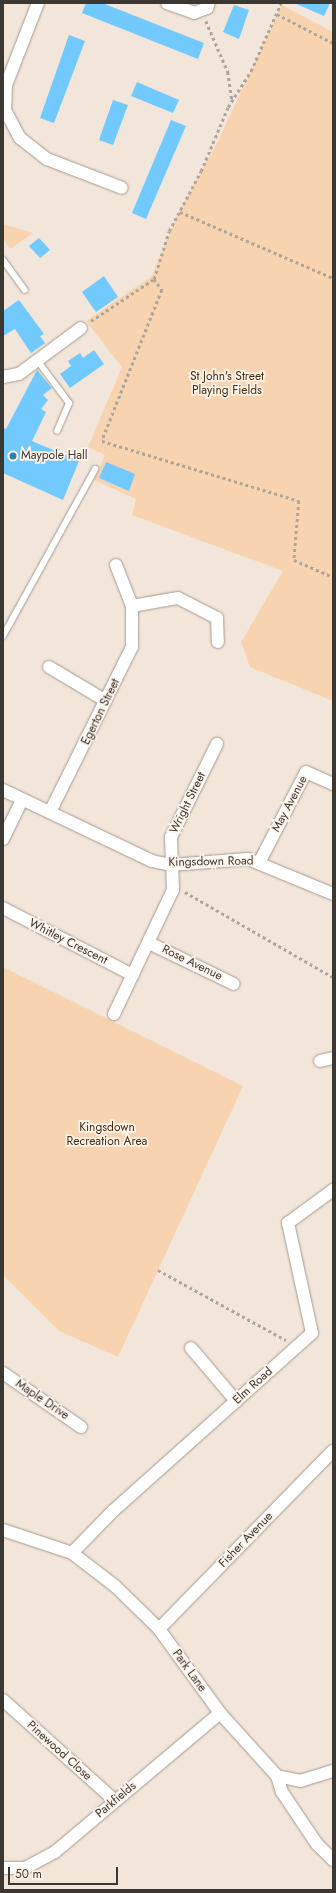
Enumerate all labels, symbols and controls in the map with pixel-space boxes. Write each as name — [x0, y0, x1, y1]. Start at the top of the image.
park label: St John's Street Playing Fields — [190, 370, 264, 398]
place label: Maypole Hall — [21, 449, 88, 463]
marker: Maypole Hall — [8, 451, 18, 461]
street label: Egerton Street — [79, 677, 123, 747]
street label: Wright Street — [167, 770, 209, 836]
street label: May Avenue — [269, 773, 311, 835]
street label: Kingsdown Road — [168, 854, 254, 870]
street label: Whitley Crescent — [26, 916, 110, 968]
street label: Rose Avenue — [160, 942, 224, 984]
park label: Kingsdown Recreation Area — [67, 1121, 147, 1149]
street label: Elm Road — [230, 1365, 276, 1407]
street label: Maple Drive — [12, 1377, 72, 1423]
street label: Fisher Avenue — [216, 1509, 276, 1571]
street label: Park Lane — [169, 1647, 209, 1695]
street label: Pinewood Close — [24, 1718, 94, 1784]
street label: Parkfields — [93, 1779, 139, 1821]
scale bar — [10, 1859, 120, 1885]
text: 50 m — [15, 1865, 42, 1883]

